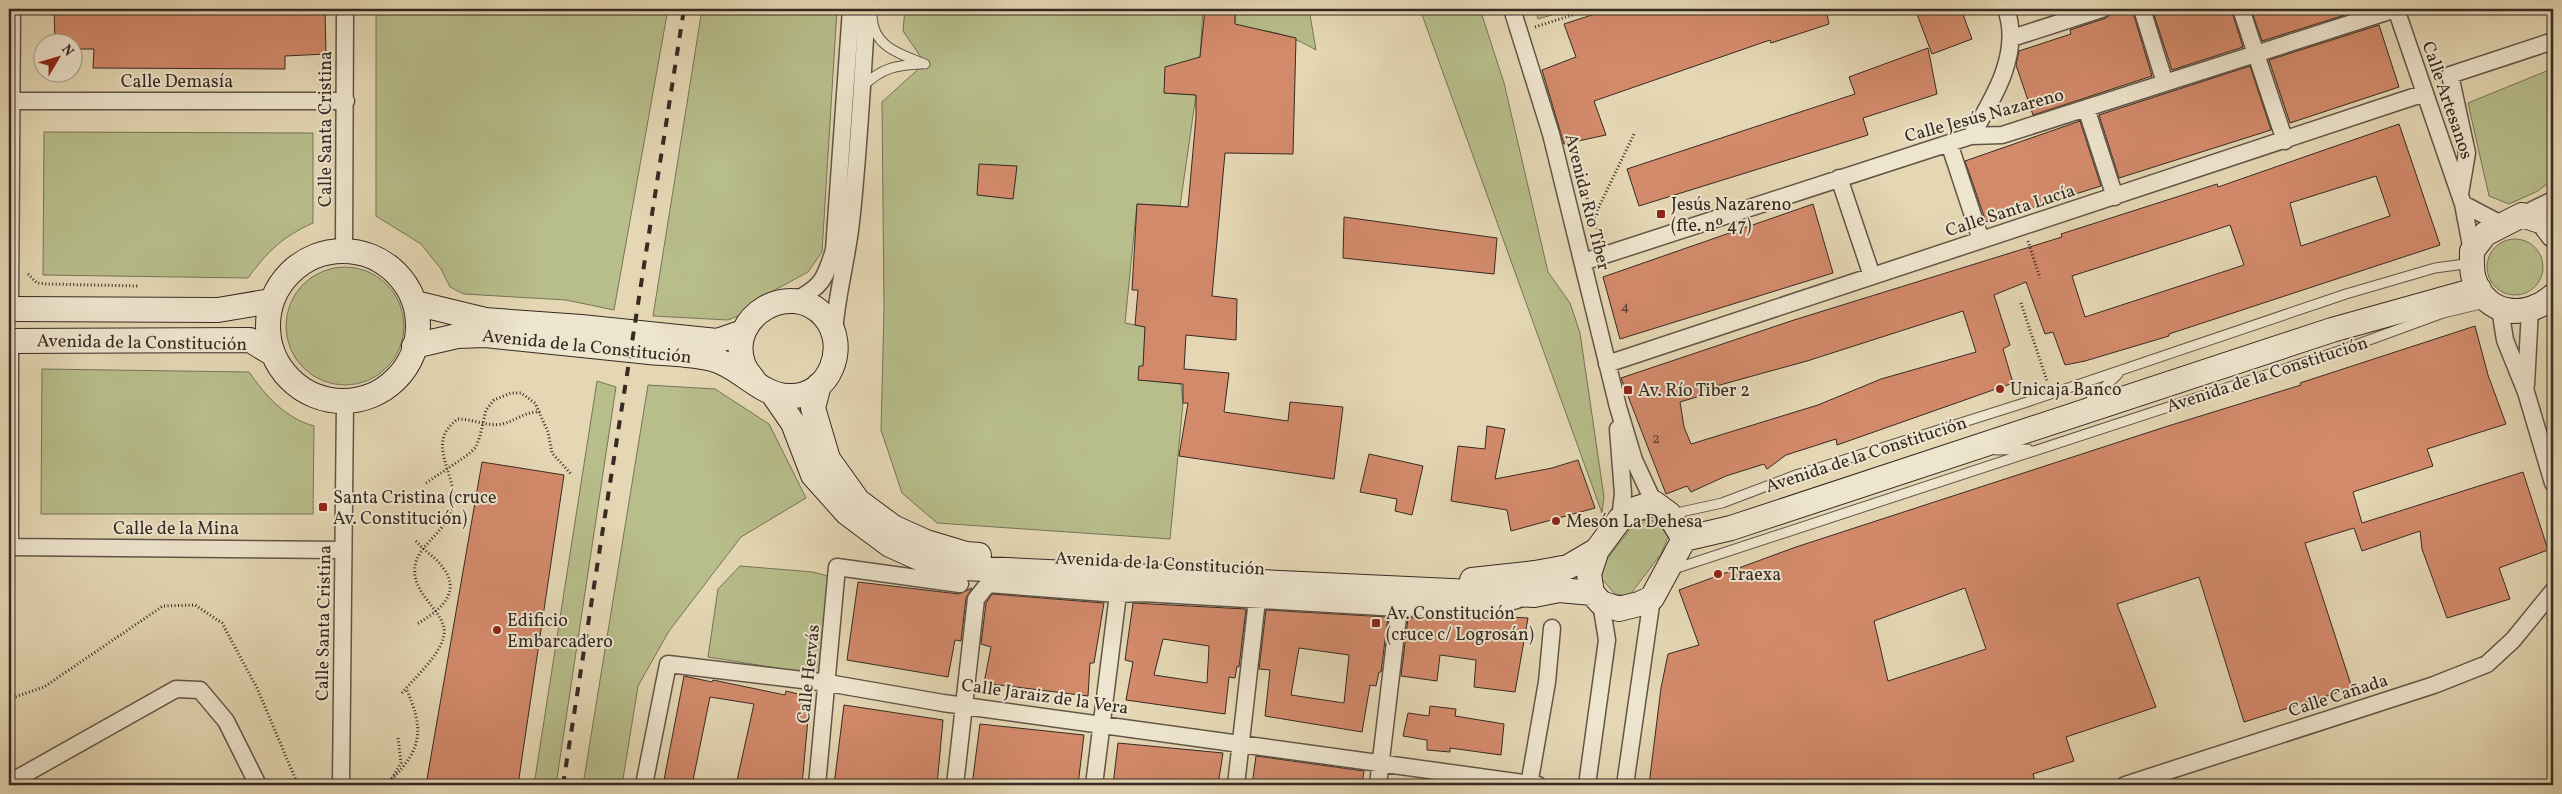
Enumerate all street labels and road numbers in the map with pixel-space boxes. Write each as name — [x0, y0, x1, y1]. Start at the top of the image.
street label: Calle Artesanos — [2415, 38, 2478, 163]
street label: Calle Santa Cristina — [314, 51, 339, 207]
street label: Calle Demasía — [121, 70, 233, 95]
street label: Calle Jesús Nazareno — [1902, 83, 2067, 150]
street label: Avenida Río Tíber — [1558, 131, 1616, 274]
street label: Calle Santa Lucía — [1942, 179, 2078, 244]
street label: Avenida de la Constitución — [481, 324, 693, 371]
street label: Avenida de la Constitución — [37, 329, 248, 358]
street label: Avenida de la Constitución — [2164, 331, 2372, 420]
street label: Avenida de la Constitución — [1763, 411, 1971, 500]
street label: Calle de la Mina — [113, 517, 239, 542]
street label: Calle Santa Cristina — [311, 545, 338, 701]
street label: Avenida de la Constitución — [1054, 547, 1266, 582]
street label: Calle Hervás — [792, 623, 827, 725]
street label: Calle Cañada — [2286, 669, 2391, 724]
street label: Calle Jaraiz de la Vera — [960, 673, 1130, 722]

